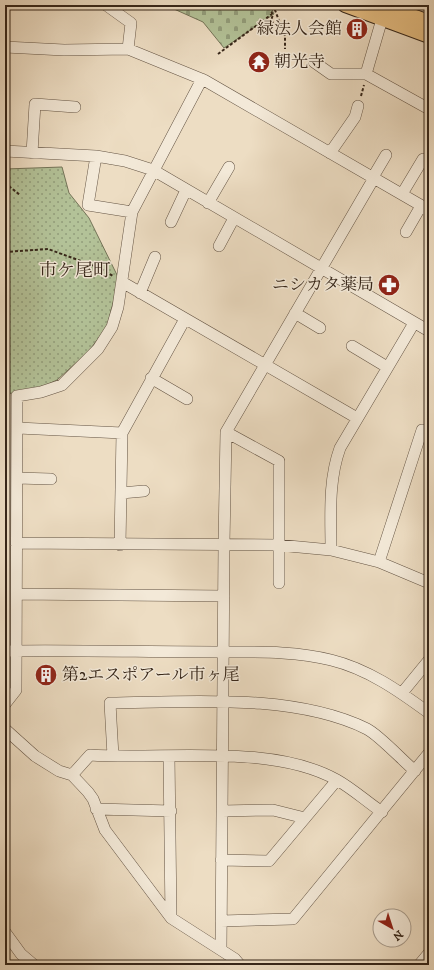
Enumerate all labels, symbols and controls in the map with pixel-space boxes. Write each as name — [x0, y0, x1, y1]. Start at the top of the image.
building icon: 緑法人会館 — [344, 16, 370, 42]
place label: 緑法人会館 — [257, 18, 342, 40]
temple icon: 朝光寺 — [246, 49, 272, 75]
place label: 朝光寺 — [274, 51, 325, 73]
district label: 市ケ尾町 — [39, 260, 111, 282]
pharmacy icon: ニシカタ薬局 — [376, 272, 402, 298]
place label: ニシカタ薬局 — [272, 274, 374, 296]
building icon: 第2エスポアール市ヶ尾 — [33, 662, 59, 688]
place label: 第2エスポアール市ヶ尾 — [62, 664, 240, 686]
north arrow — [372, 908, 412, 948]
text: N — [390, 927, 406, 943]

